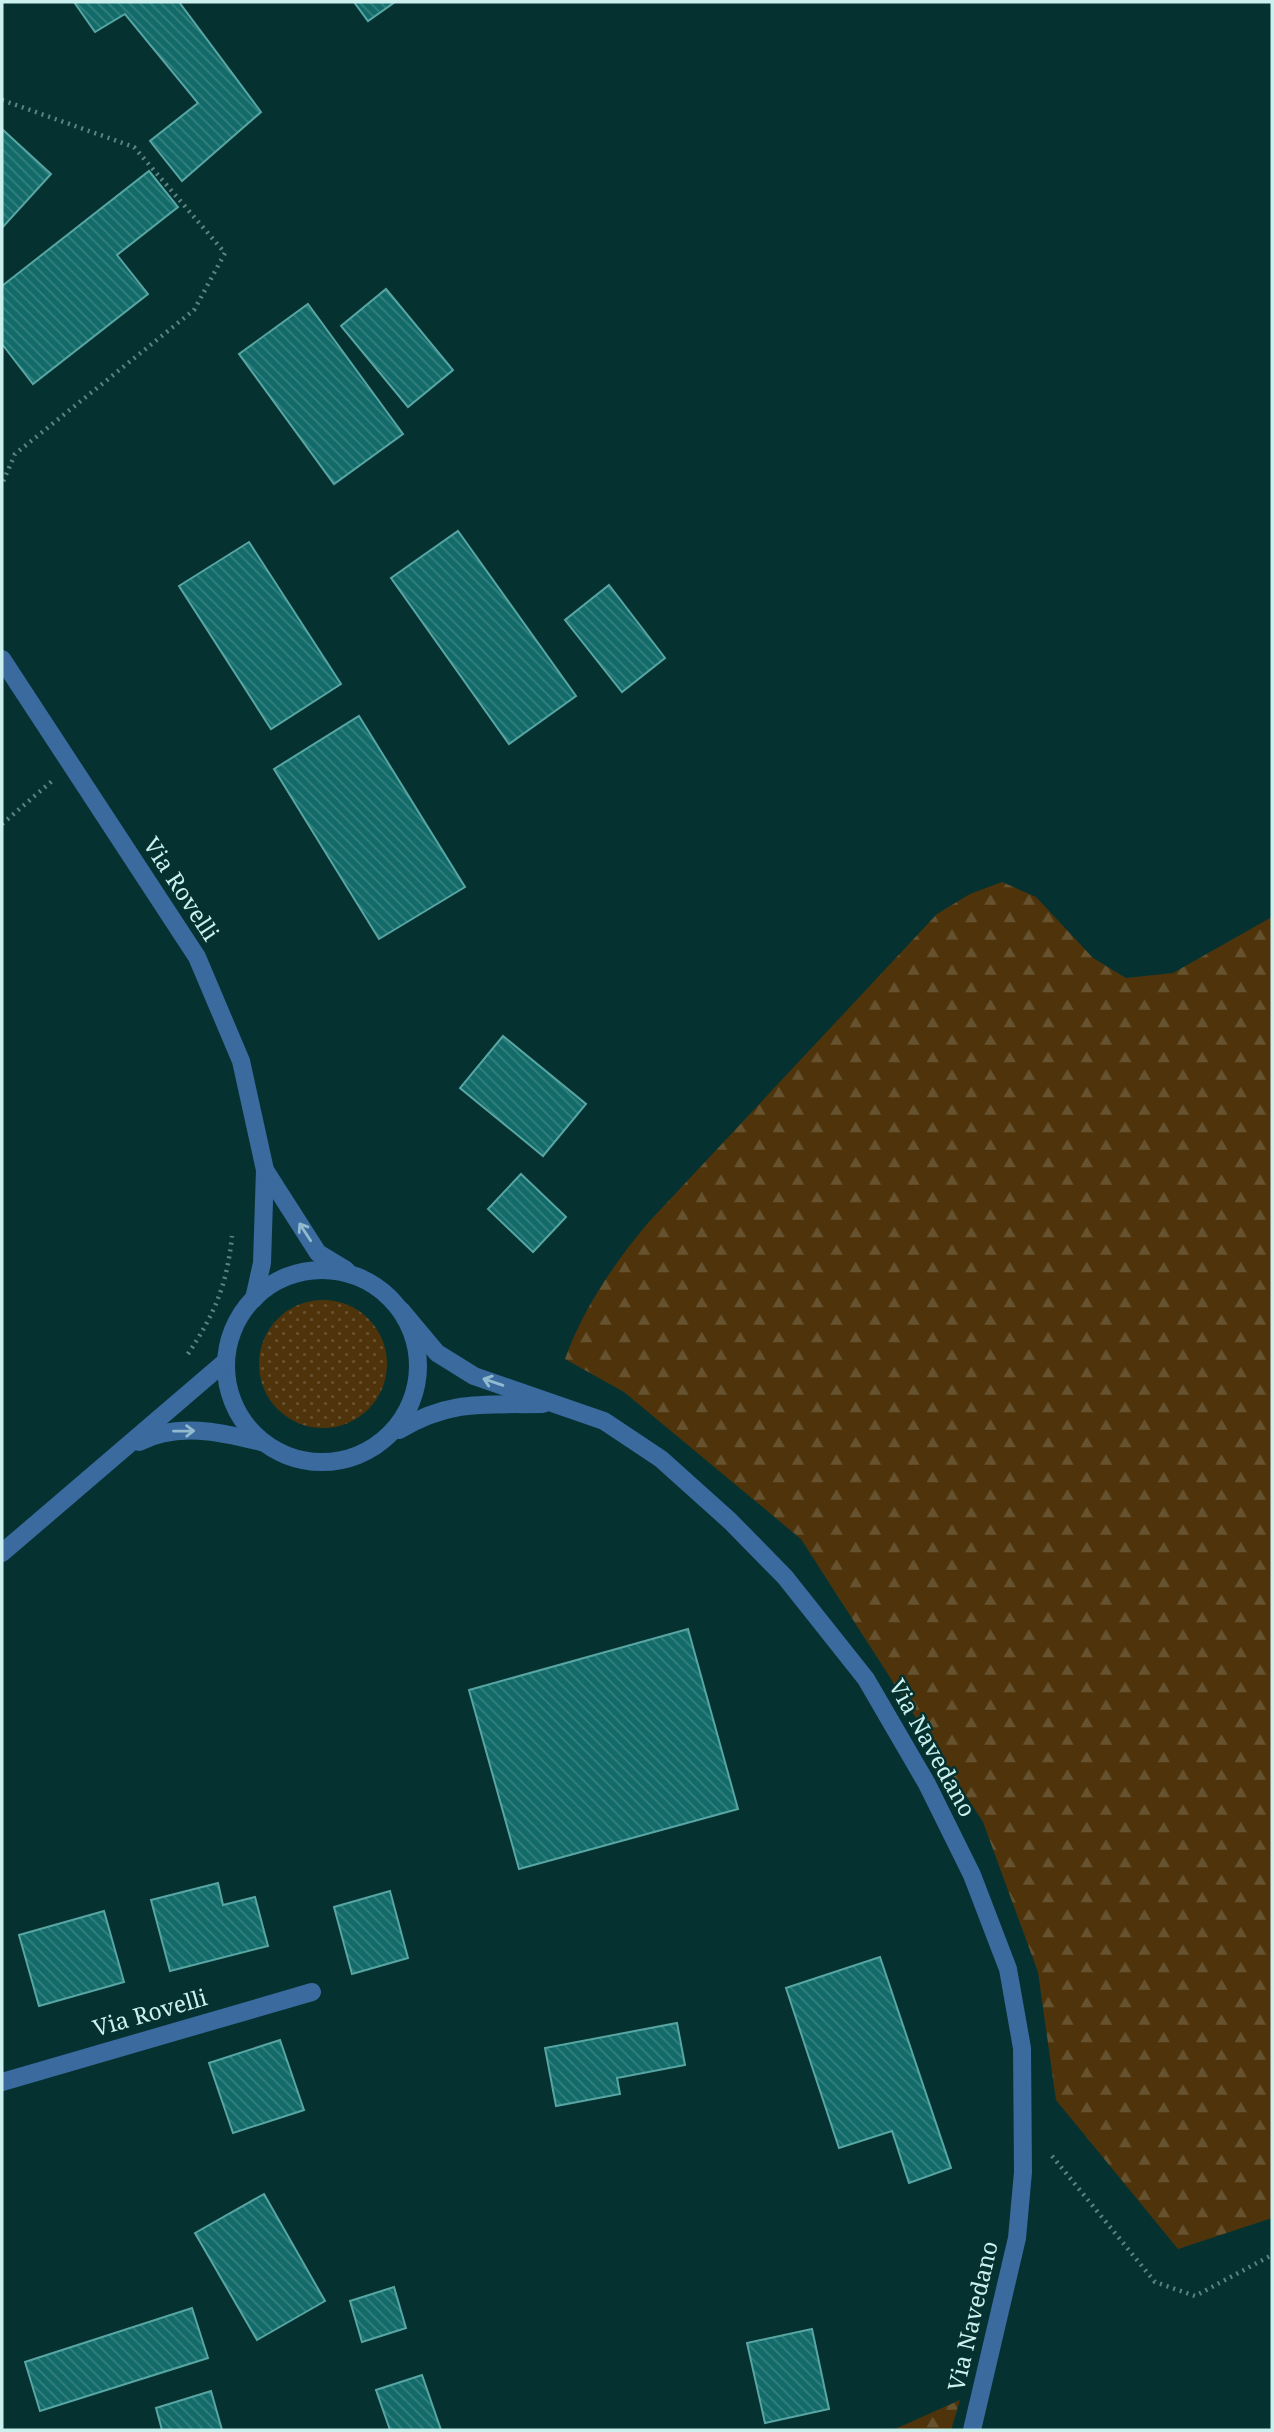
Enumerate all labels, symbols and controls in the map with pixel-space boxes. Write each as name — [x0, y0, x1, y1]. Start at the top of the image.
street label: Via Rovelli — [136, 831, 228, 947]
one-way arrow — [297, 1222, 311, 1242]
one-way arrow — [482, 1375, 504, 1387]
one-way arrow — [172, 1424, 195, 1438]
street label: Via Navedano — [882, 1673, 984, 1822]
street label: Via Rovelli — [89, 1980, 211, 2044]
street label: Via Navedano — [939, 2238, 1005, 2394]

